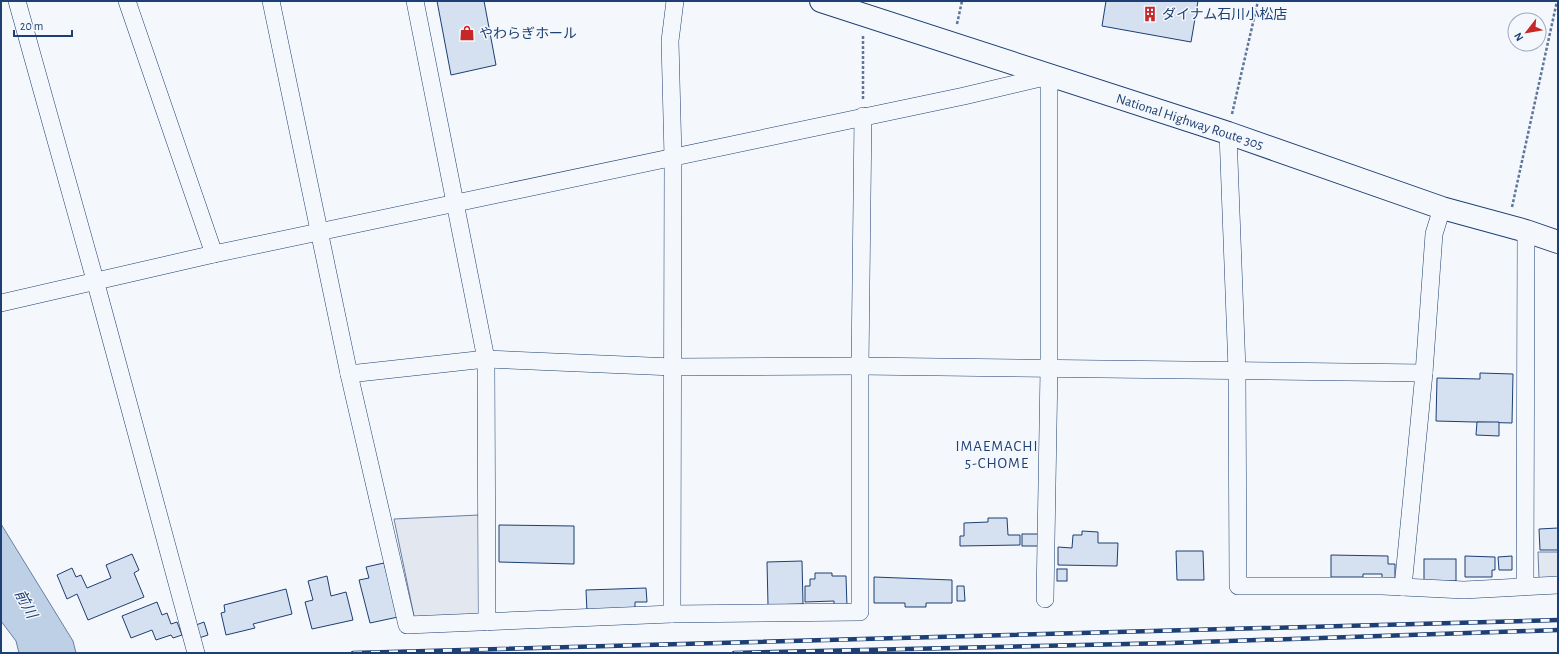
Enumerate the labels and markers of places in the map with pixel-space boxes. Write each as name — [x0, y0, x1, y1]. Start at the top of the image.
building icon: ダイナム石川小松店 — [1141, 5, 1159, 23]
place label: ダイナム石川小松店 — [1162, 7, 1287, 22]
shop icon: やわらぎホール — [458, 24, 476, 42]
place label: やわらぎホール — [479, 26, 577, 41]

